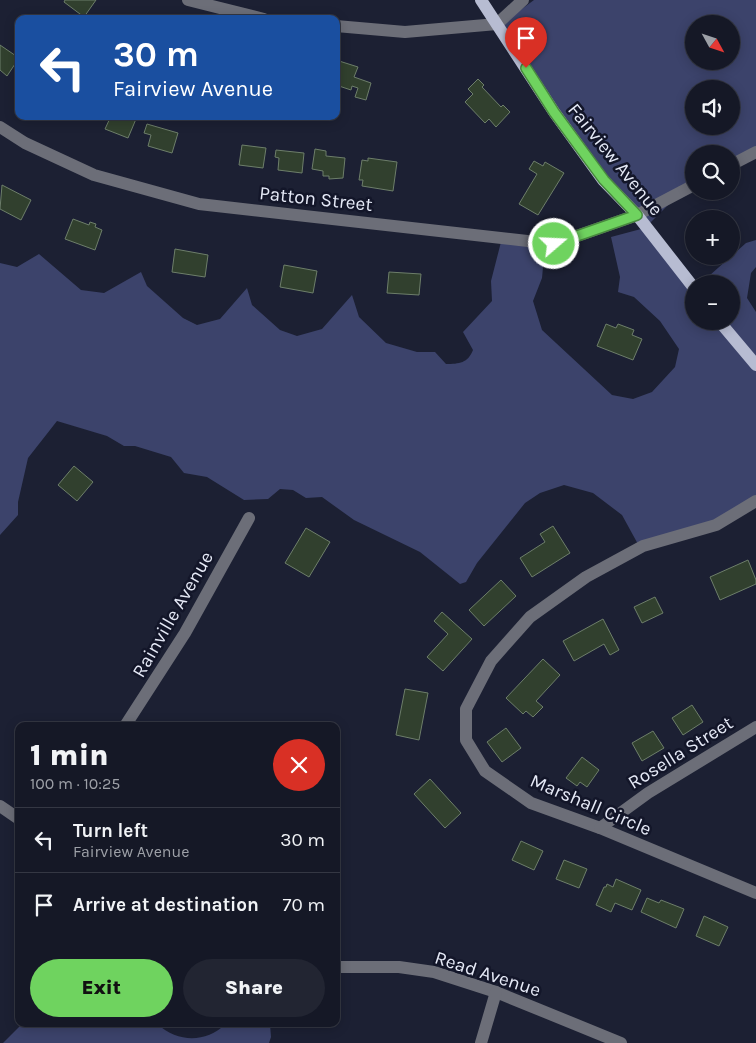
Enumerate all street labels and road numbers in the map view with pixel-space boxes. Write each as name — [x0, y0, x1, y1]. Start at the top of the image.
street label: Fairview Avenue — [563, 99, 667, 220]
street label: Patton Street — [258, 182, 374, 216]
street label: Rainville Avenue — [128, 548, 218, 681]
street label: Rosella Street — [624, 712, 737, 794]
street label: Marshall Circle — [527, 769, 655, 840]
street label: Read Avenue — [432, 946, 543, 1001]

